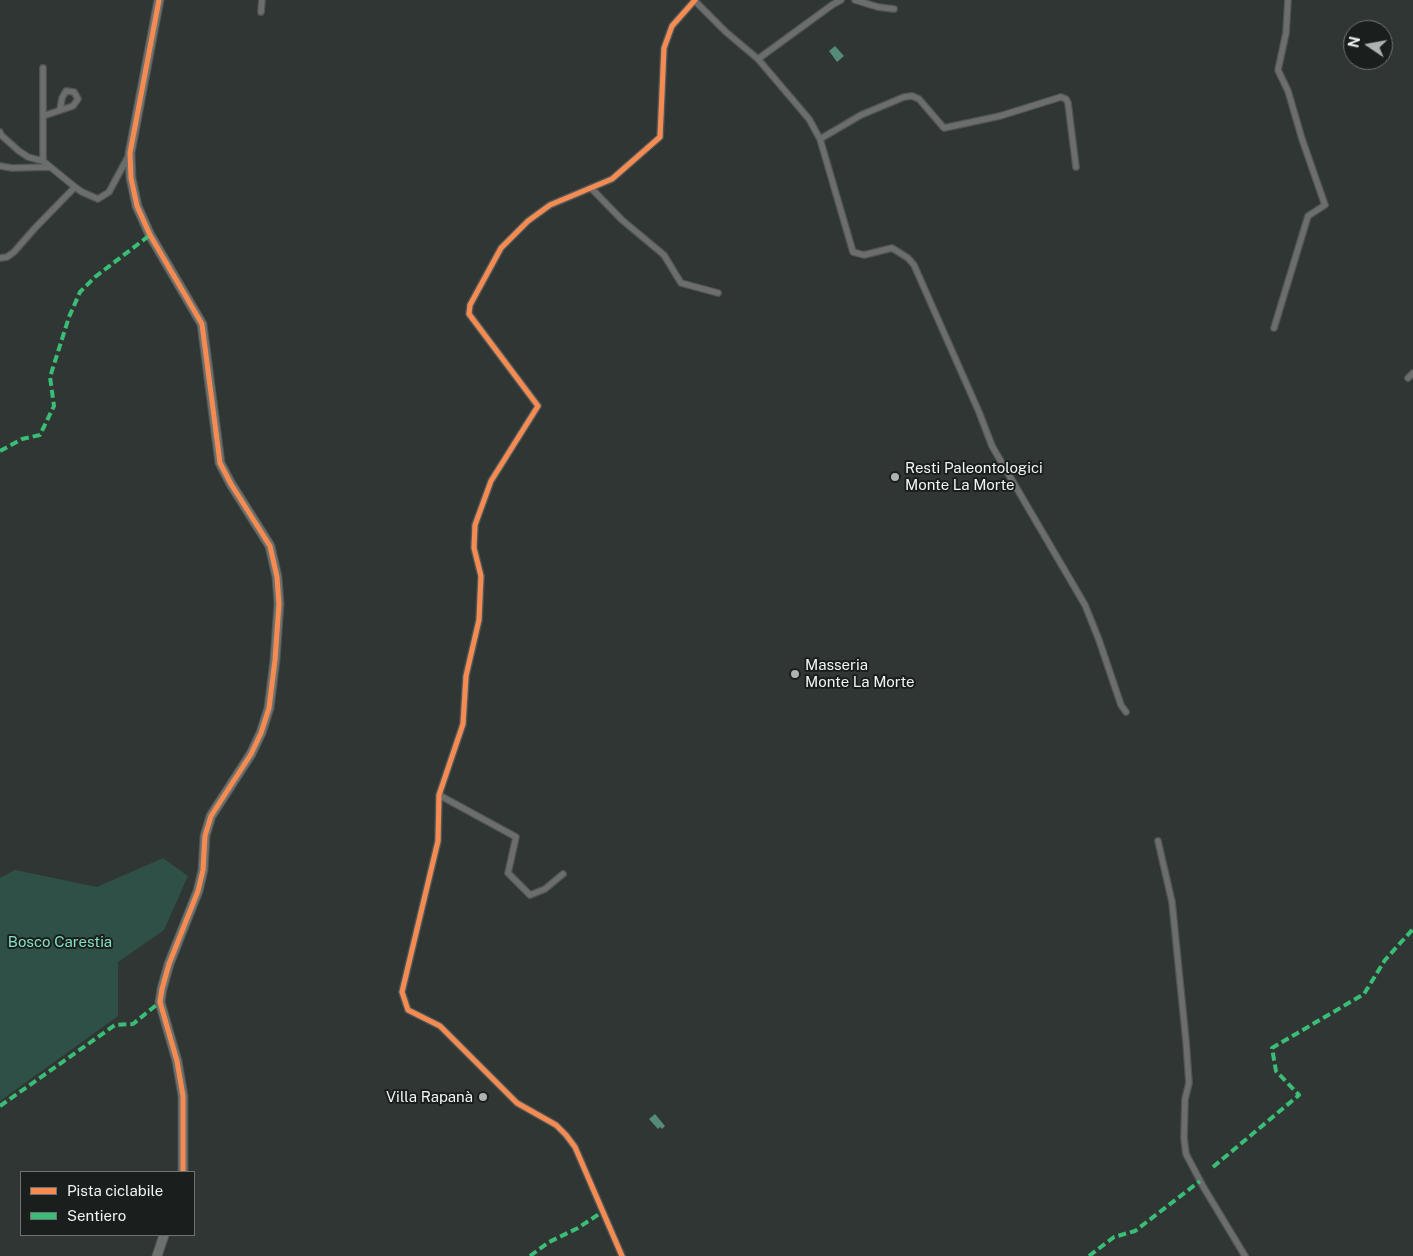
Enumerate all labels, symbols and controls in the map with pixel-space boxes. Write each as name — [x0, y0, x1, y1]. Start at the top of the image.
north arrow — [1343, 20, 1393, 70]
text: N — [1345, 35, 1363, 49]
place label: Resti Paleontologici Monte La Morte — [905, 459, 1043, 494]
marker: Resti Paleontologici Monte La Morte — [889, 471, 901, 483]
place label: Masseria Monte La Morte — [805, 656, 915, 691]
marker: Masseria Monte La Morte — [789, 668, 801, 680]
park label: Bosco Carestia — [8, 933, 112, 951]
place label: Villa Rapanà — [386, 1088, 473, 1106]
marker: Villa Rapanà — [477, 1091, 489, 1103]
legend — [20, 1171, 195, 1236]
text: Pista ciclabile — [67, 1182, 163, 1199]
text: Sentiero — [67, 1207, 126, 1224]

